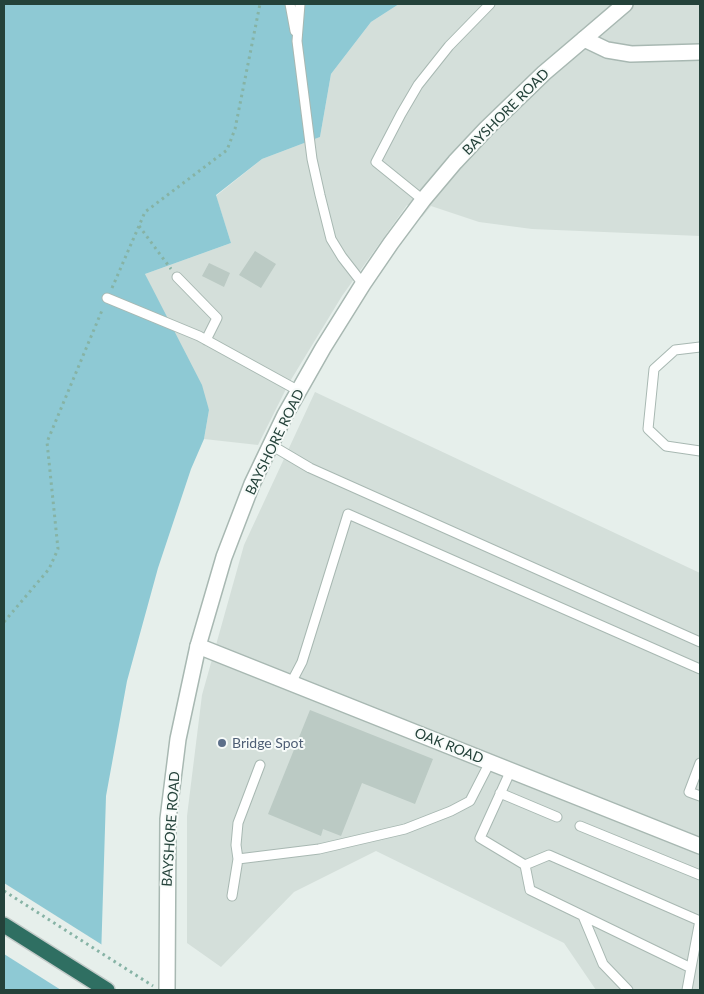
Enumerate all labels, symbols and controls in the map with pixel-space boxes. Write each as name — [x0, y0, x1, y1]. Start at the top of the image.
street label: BAYSHORE ROAD — [459, 65, 553, 159]
street label: BAYSHORE ROAD — [242, 386, 308, 498]
street label: OAK ROAD — [412, 725, 486, 767]
place label: Bridge Spot — [232, 735, 303, 751]
marker: Bridge Spot — [216, 737, 228, 749]
street label: BAYSHORE ROAD — [159, 771, 183, 887]

